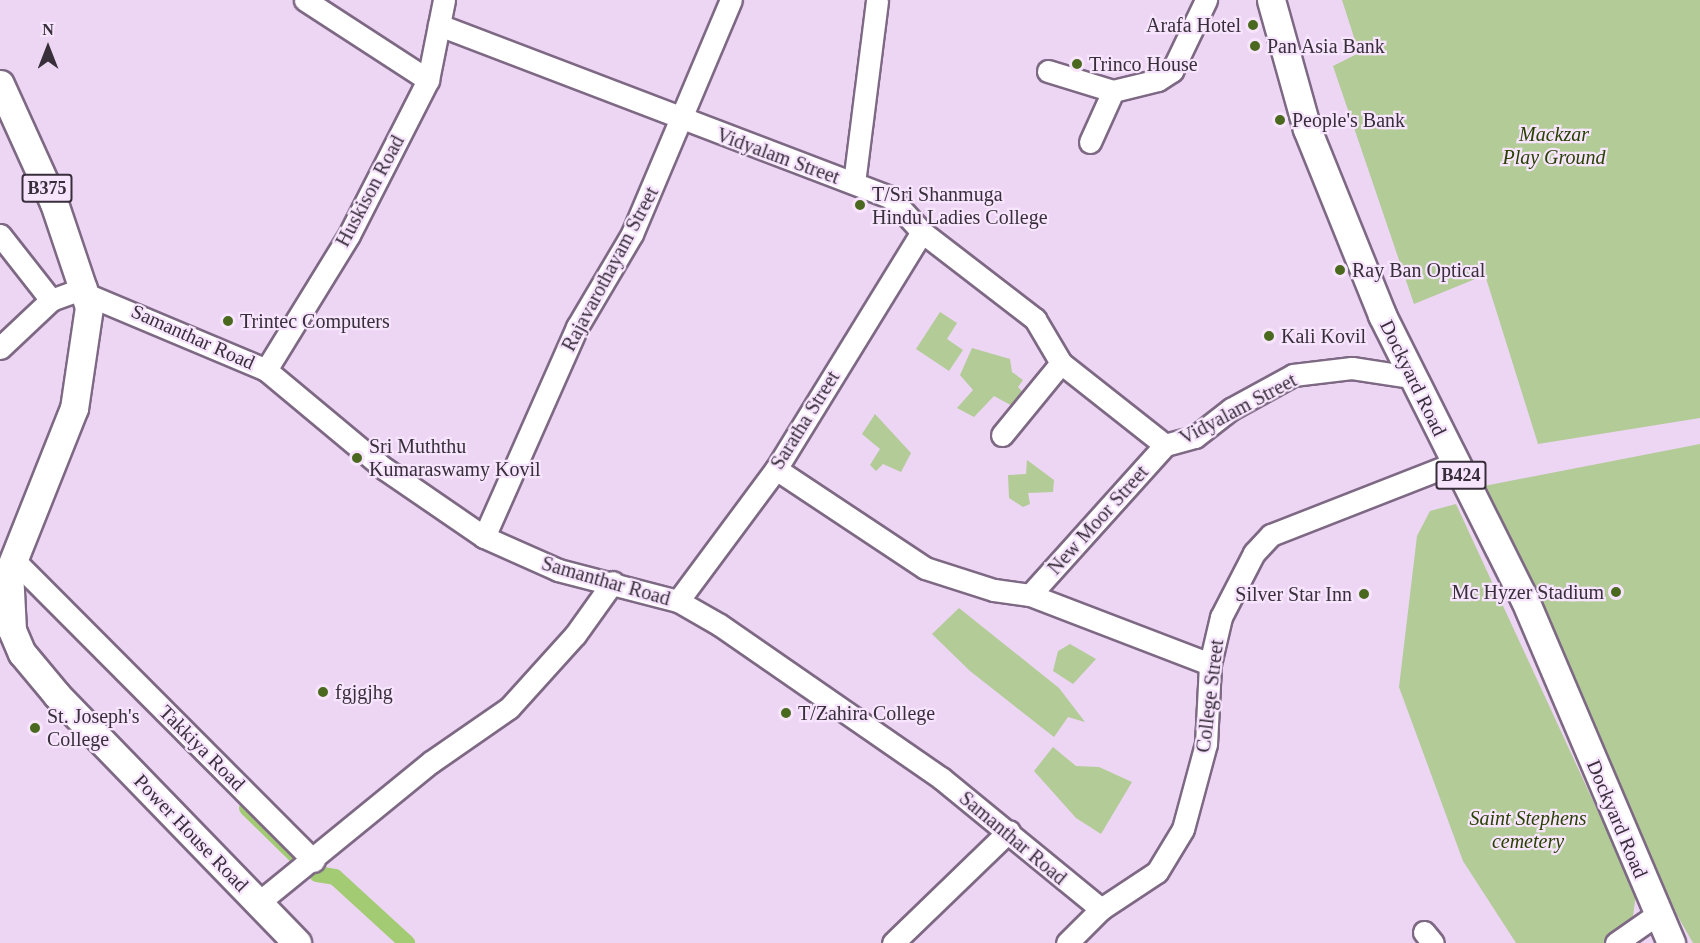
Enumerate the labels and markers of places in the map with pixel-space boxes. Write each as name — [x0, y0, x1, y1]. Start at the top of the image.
place label: Arafa Hotel — [1146, 13, 1241, 37]
marker: Arafa Hotel — [1246, 18, 1260, 32]
place label: Pan Asia Bank — [1267, 34, 1386, 58]
marker: Pan Asia Bank — [1248, 39, 1262, 53]
place label: Trinco House — [1089, 52, 1198, 76]
marker: Trinco House — [1070, 57, 1084, 71]
place label: People's Bank — [1292, 108, 1405, 132]
marker: People's Bank — [1273, 113, 1287, 127]
place label: T/Sri Shanmuga Hindu Ladies College — [872, 182, 1048, 229]
marker: T/Sri Shanmuga Hindu Ladies College — [853, 198, 867, 212]
place label: Ray Ban Optical — [1352, 258, 1485, 282]
marker: Ray Ban Optical — [1333, 263, 1347, 277]
place label: Trintec Computers — [240, 309, 390, 333]
marker: Trintec Computers — [221, 314, 235, 328]
place label: Kali Kovil — [1281, 324, 1366, 348]
marker: Kali Kovil — [1262, 329, 1276, 343]
place label: Sri Muththu Kumaraswamy Kovil — [369, 434, 541, 481]
marker: Sri Muththu Kumaraswamy Kovil — [350, 451, 364, 465]
place label: Mc Hyzer Stadium — [1452, 580, 1604, 604]
place label: Silver Star Inn — [1235, 582, 1352, 606]
marker: Mc Hyzer Stadium — [1609, 585, 1623, 599]
marker: Silver Star Inn — [1357, 587, 1371, 601]
place label: fgjgjhg — [335, 680, 393, 704]
marker: fgjgjhg — [316, 685, 330, 699]
place label: T/Zahira College — [798, 701, 935, 725]
place label: St. Joseph's College — [47, 704, 140, 751]
marker: T/Zahira College — [779, 706, 793, 720]
marker: St. Joseph's College — [28, 721, 42, 735]

